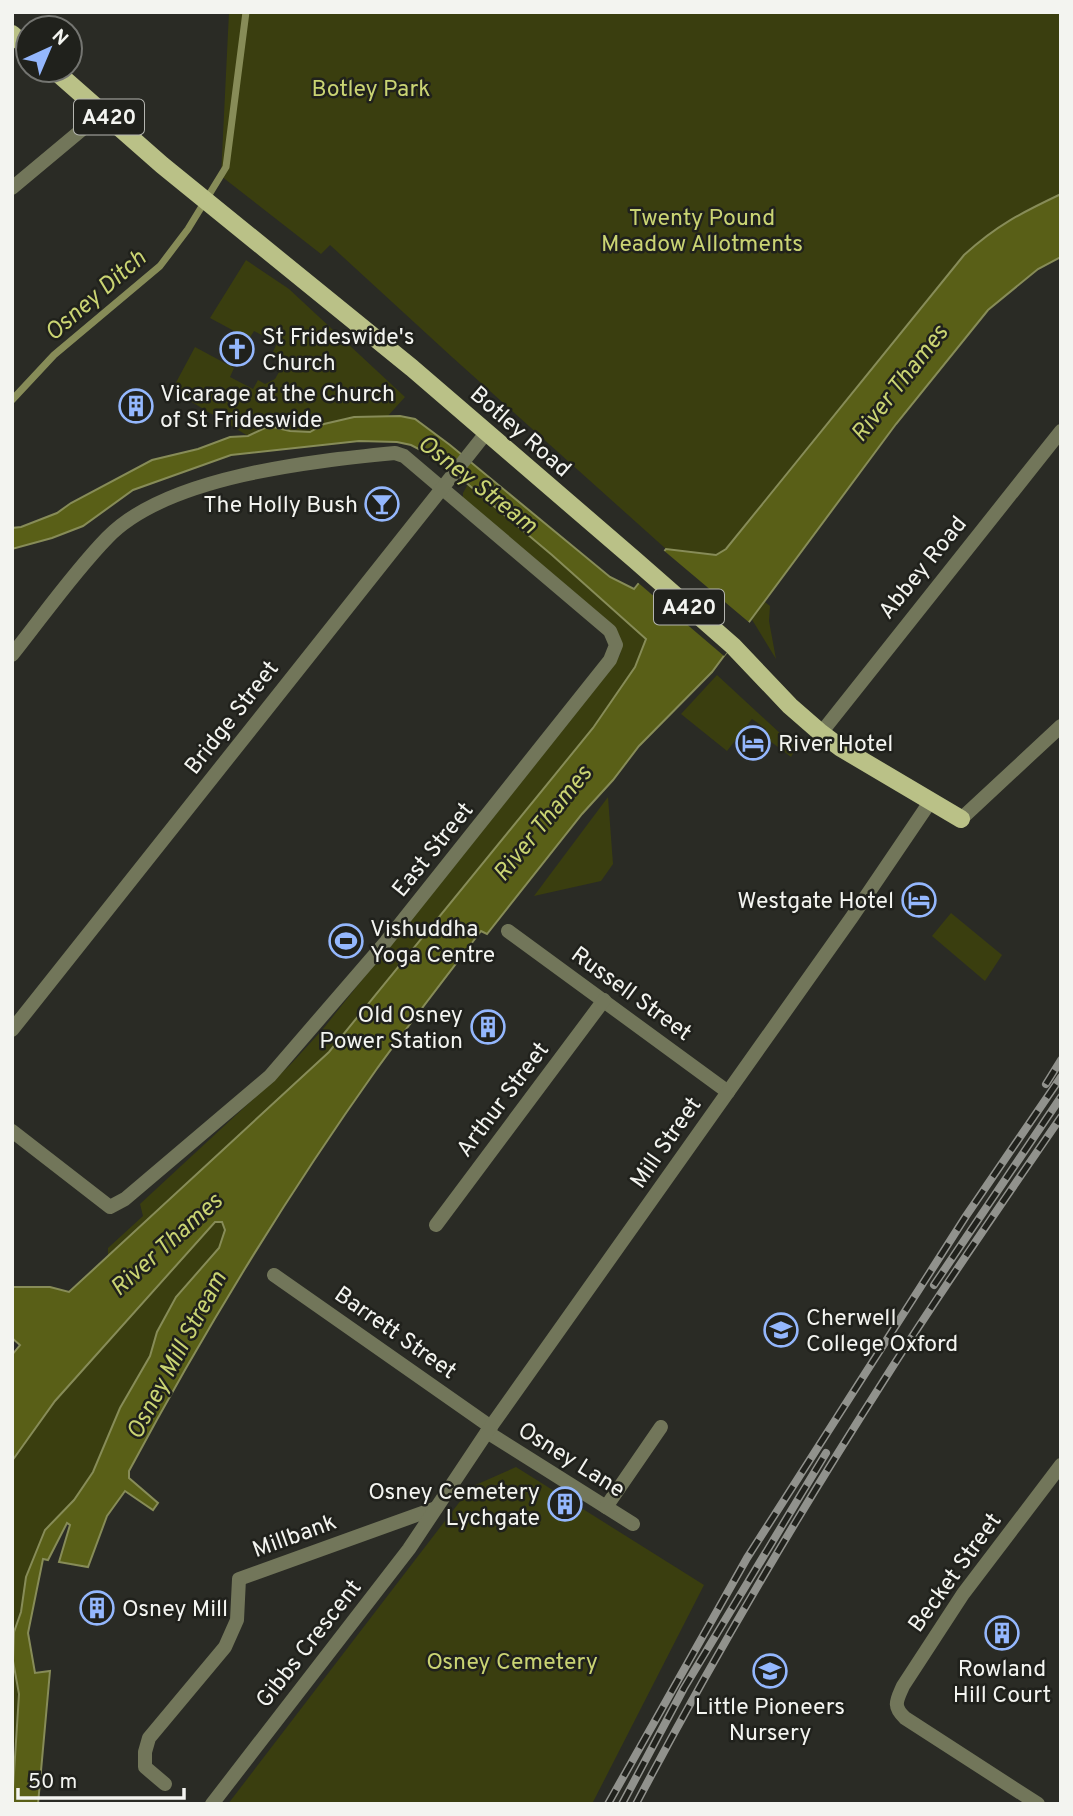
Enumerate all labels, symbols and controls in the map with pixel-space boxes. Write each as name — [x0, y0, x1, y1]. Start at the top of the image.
north arrow — [14, 14, 84, 84]
text: N — [46, 25, 73, 52]
park label: Botley Park — [311, 76, 431, 105]
road number: A420 — [74, 100, 144, 134]
park label: Twenty Pound Meadow Allotments — [601, 205, 803, 260]
water label: Osney Ditch — [39, 244, 153, 349]
water label: River Thames — [845, 319, 956, 449]
place label: St Frideswide's Church — [262, 324, 414, 379]
church icon: St Frideswide's Church — [218, 330, 256, 368]
place label: Vicarage at the Church of St Frideswide — [160, 381, 395, 436]
street label: Botley Road — [463, 381, 576, 485]
building icon: Vicarage at the Church of St Frideswide — [117, 387, 155, 425]
water label: Osney Stream — [411, 429, 543, 542]
bar icon: The Holly Bush — [363, 485, 401, 523]
place label: The Holly Bush — [203, 492, 358, 521]
street label: Abbey Road — [873, 511, 974, 626]
road number: A420 — [654, 590, 724, 624]
street label: Bridge Street — [179, 656, 286, 781]
hotel icon: River Hotel — [734, 724, 772, 762]
place label: River Hotel — [778, 731, 893, 760]
water label: River Thames — [488, 759, 600, 888]
street label: East Street — [387, 797, 481, 904]
hotel icon: Westgate Hotel — [900, 881, 938, 919]
place label: Westgate Hotel — [737, 888, 894, 917]
place label: Vishuddha Yoga Centre — [370, 916, 495, 971]
sports icon: Vishuddha Yoga Centre — [327, 922, 365, 960]
street label: Russell Street — [564, 941, 697, 1049]
place label: Old Osney Power Station — [319, 1002, 463, 1057]
building icon: Old Osney Power Station — [469, 1008, 507, 1046]
street label: Arthur Street — [451, 1037, 557, 1164]
street label: Mill Street — [625, 1092, 709, 1195]
water label: River Thames — [105, 1187, 230, 1304]
water label: Osney Mill Stream — [121, 1266, 235, 1445]
street label: Barrett Street — [328, 1281, 461, 1387]
place label: Cherwell College Oxford — [806, 1305, 958, 1360]
school or university icon: Cherwell College Oxford — [762, 1311, 800, 1349]
street label: Osney Lane — [512, 1417, 630, 1505]
place label: Osney Cemetery Lychgate — [368, 1479, 540, 1534]
building icon: Osney Cemetery Lychgate — [546, 1485, 584, 1523]
street label: Becket Street — [903, 1508, 1009, 1639]
street label: Millbank — [249, 1509, 341, 1566]
street label: Gibbs Crescent — [251, 1575, 369, 1715]
building icon: Osney Mill — [78, 1589, 116, 1627]
place label: Osney Mill — [122, 1596, 228, 1625]
building icon: Rowland Hill Court — [983, 1614, 1021, 1652]
park label: Osney Cemetery — [426, 1649, 598, 1678]
school or university icon: Little Pioneers Nursery — [751, 1652, 789, 1690]
place label: Rowland Hill Court — [953, 1656, 1051, 1711]
place label: Little Pioneers Nursery — [695, 1694, 845, 1749]
scale bar — [18, 1756, 184, 1800]
text: 50 m — [28, 1769, 77, 1796]

